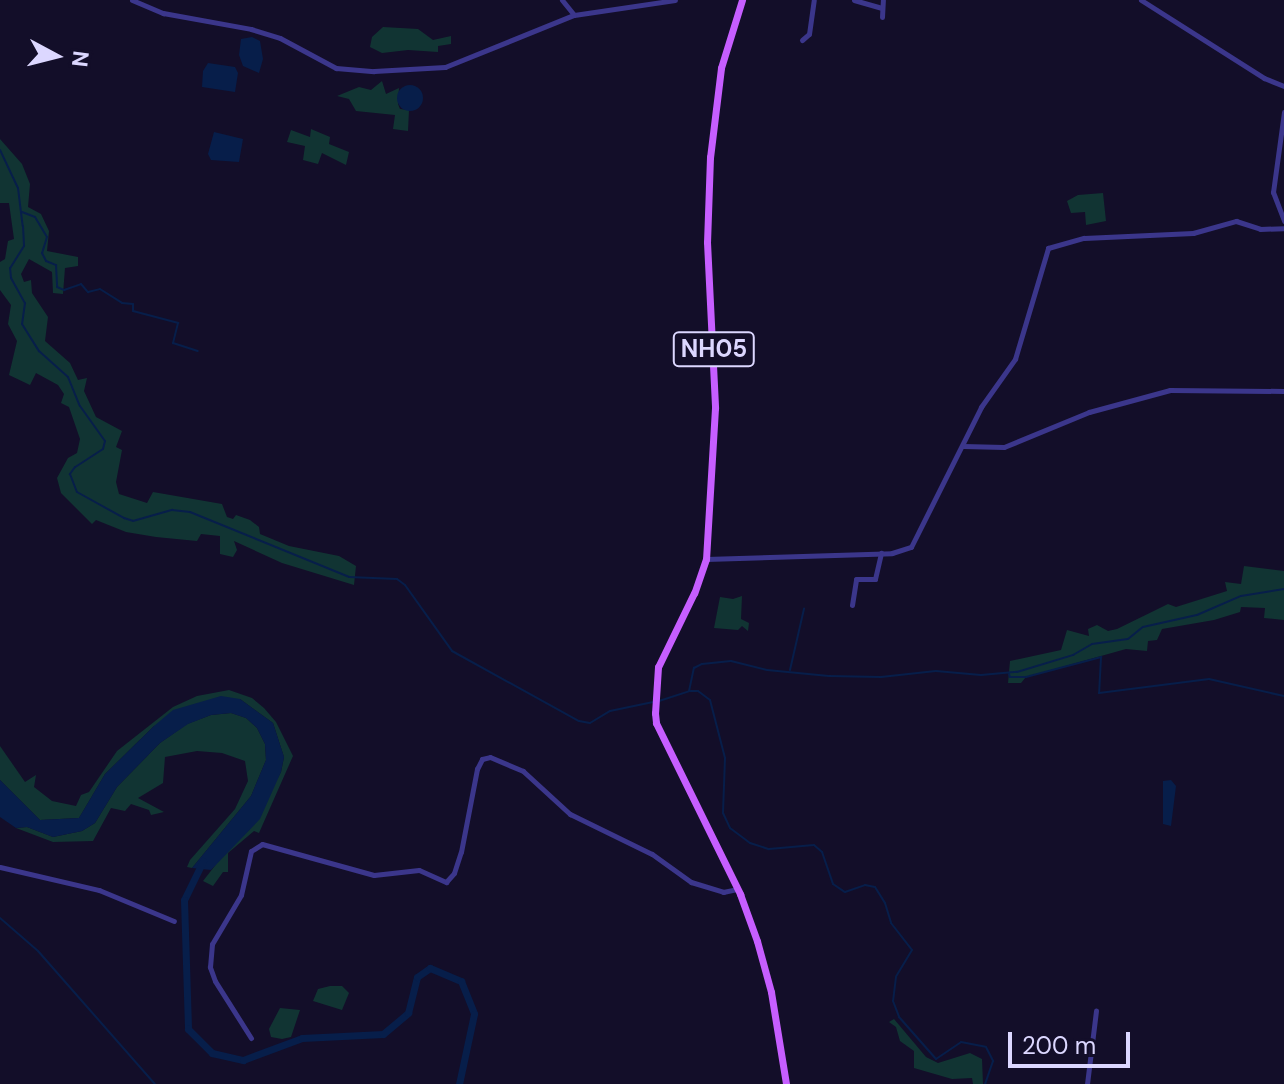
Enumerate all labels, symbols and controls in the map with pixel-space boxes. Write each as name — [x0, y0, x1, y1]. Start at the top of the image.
north arrow — [16, 16, 96, 96]
text: N — [65, 49, 96, 69]
road number: NH05 — [672, 329, 756, 369]
scale bar — [1012, 1016, 1134, 1066]
text: 200 m — [1022, 1030, 1096, 1061]

